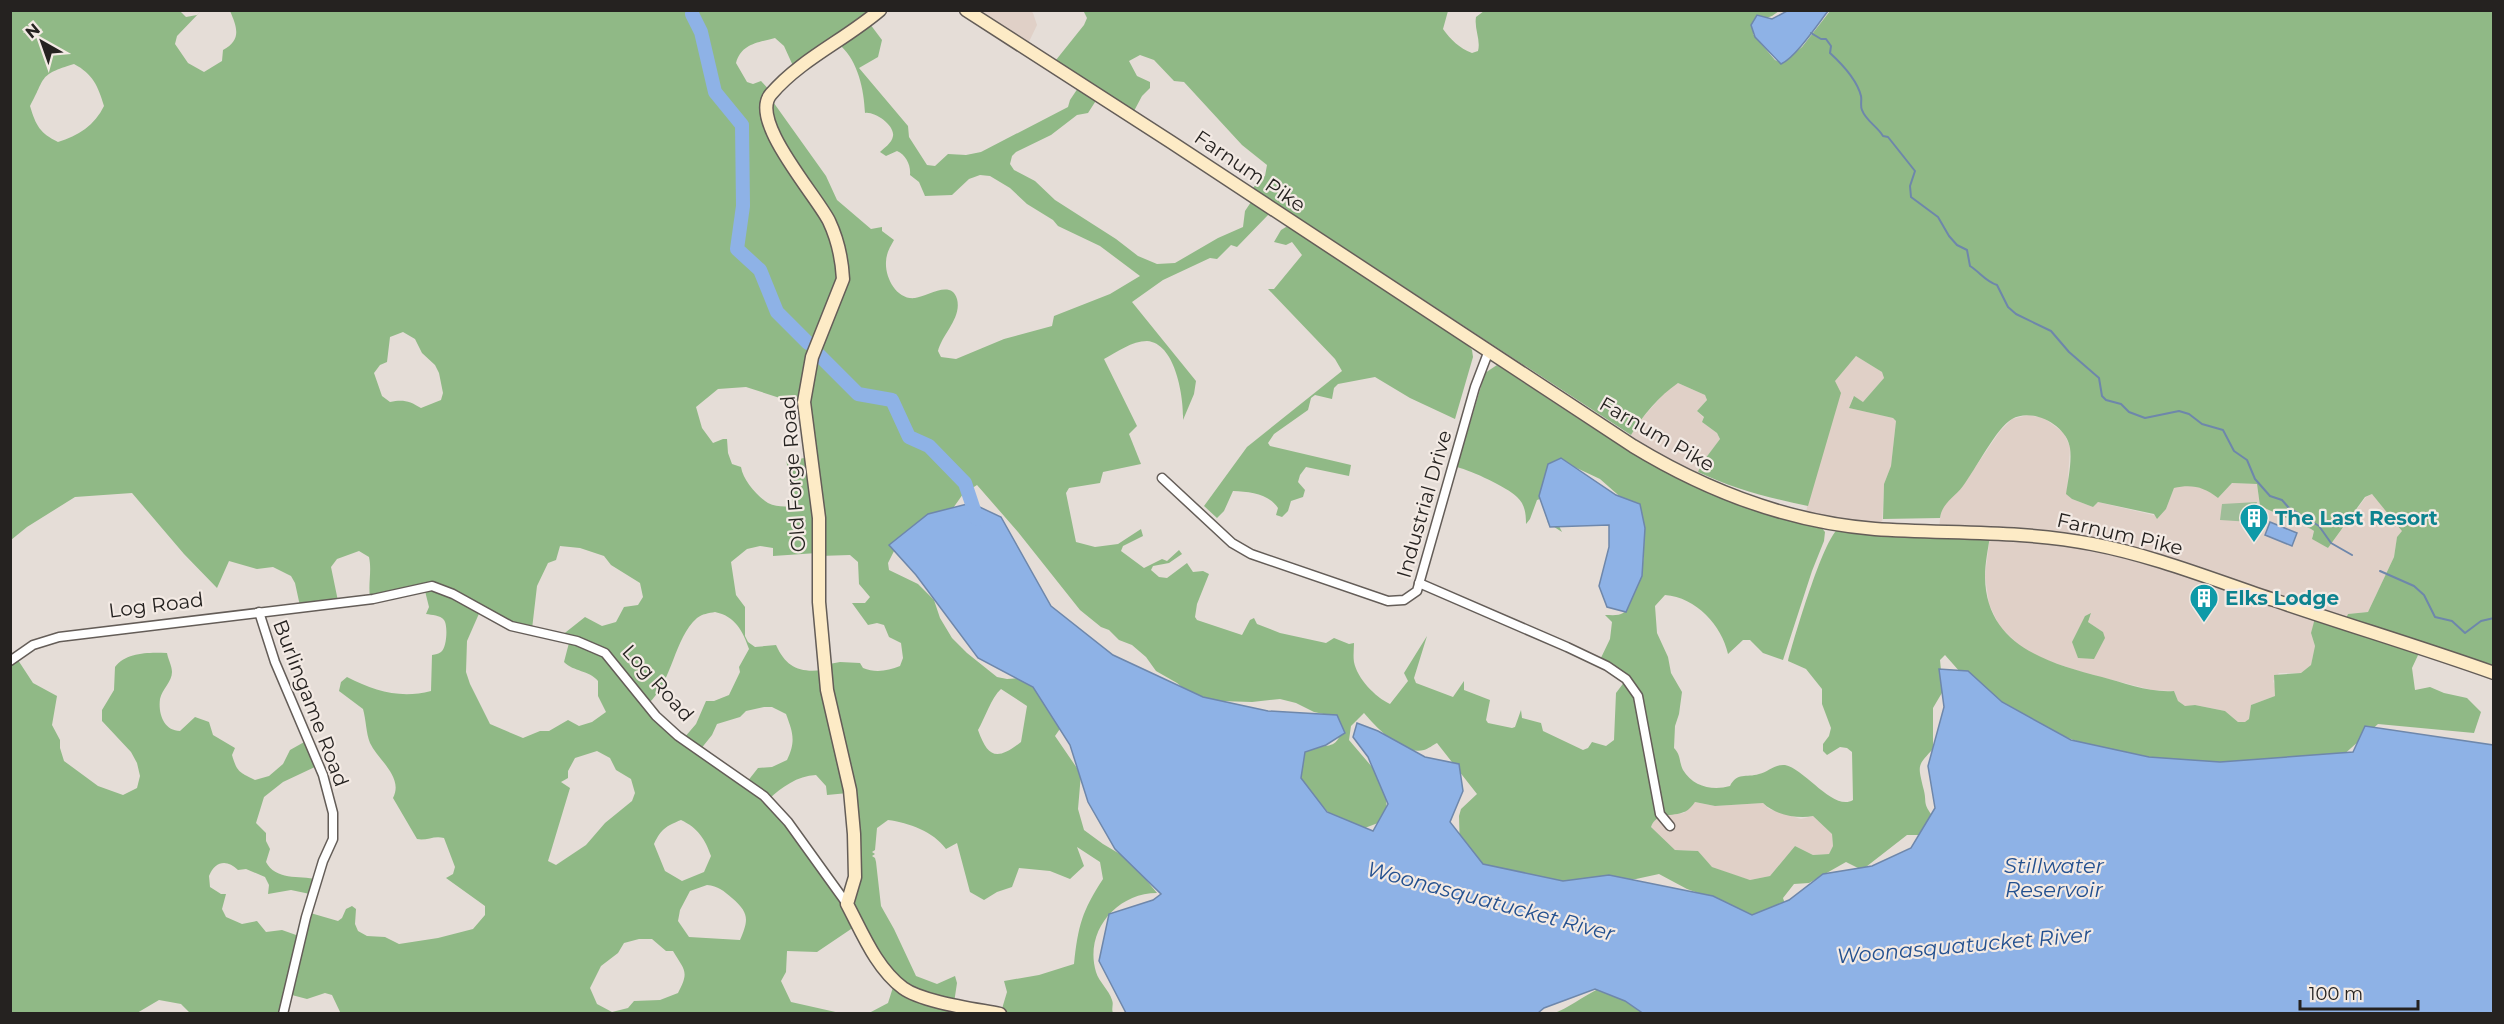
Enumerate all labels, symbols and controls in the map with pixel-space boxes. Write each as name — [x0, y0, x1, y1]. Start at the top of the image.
north arrow — [12, 12, 72, 72]
text: N — [22, 19, 44, 42]
street label: Farnum Pike — [1190, 125, 1310, 217]
street label: Farnum Pike — [1595, 391, 1719, 477]
street label: Old Forge Road — [776, 395, 810, 553]
street label: Industrial Drive — [1391, 427, 1457, 581]
building icon: The Last Resort — [2238, 502, 2270, 544]
place label: The Last Resort — [2275, 506, 2438, 530]
street label: Farnum Pike — [2055, 508, 2185, 560]
building icon: Elks Lodge — [2188, 582, 2220, 624]
place label: Elks Lodge — [2225, 586, 2339, 610]
street label: Log Road — [107, 587, 205, 623]
street label: Burlingame Road — [268, 616, 354, 790]
street label: Log Road — [617, 640, 699, 726]
water label: Stillwater Reservoir — [2004, 853, 2105, 902]
water label: Woonasquatucket River — [1364, 856, 1618, 946]
water label: Woonasquatucket River — [1836, 921, 2093, 969]
scale bar — [2300, 973, 2418, 1011]
text: 100 m — [2309, 983, 2363, 1005]

